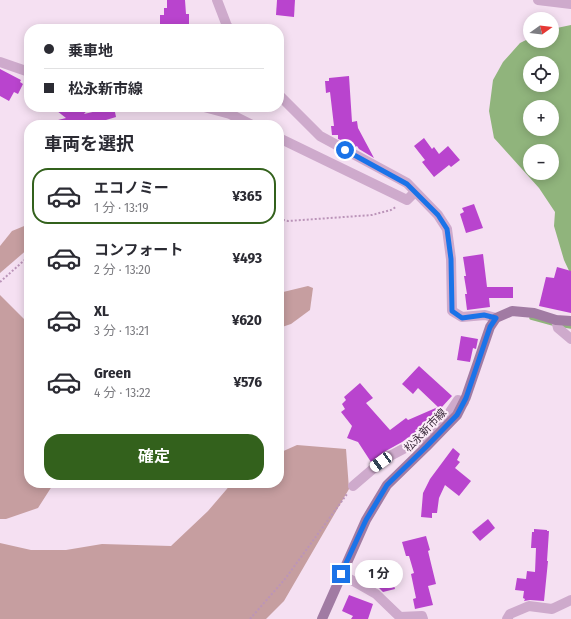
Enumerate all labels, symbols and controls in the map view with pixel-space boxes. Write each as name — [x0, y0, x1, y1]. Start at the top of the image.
north arrow — [523, 12, 559, 48]
map controls — [523, 12, 559, 180]
text: 乗車地 — [68, 42, 113, 60]
button: locate — [523, 56, 559, 92]
text: 松永新市線 — [68, 80, 143, 98]
button: + — [523, 100, 559, 136]
text: 車両を選択 — [44, 133, 134, 155]
route start — [336, 141, 354, 159]
button: − — [523, 144, 559, 180]
icon: car — [46, 178, 82, 214]
text: エコノミー — [94, 179, 169, 197]
text: ¥365 — [232, 187, 262, 205]
text: 1 分 · 13:19 — [94, 200, 149, 215]
icon: car — [46, 240, 82, 276]
text: コンフォート — [94, 241, 184, 259]
text: ¥493 — [233, 249, 262, 267]
text: 2 分 · 13:20 — [94, 262, 151, 277]
icon: car — [46, 302, 82, 338]
text: XL — [94, 302, 109, 320]
text: ¥620 — [232, 311, 262, 329]
text: 3 分 · 13:21 — [94, 323, 149, 338]
icon: car — [46, 364, 82, 400]
text: Green — [94, 364, 131, 382]
text: ¥576 — [233, 373, 262, 391]
text: 4 分 · 13:22 — [94, 385, 150, 400]
street label: 松永新市線 — [402, 406, 449, 455]
button: 確定 — [44, 434, 264, 480]
car — [368, 450, 394, 474]
callout: 1 分 — [355, 560, 403, 588]
route end — [332, 565, 350, 583]
text: 1 分 — [368, 566, 390, 581]

